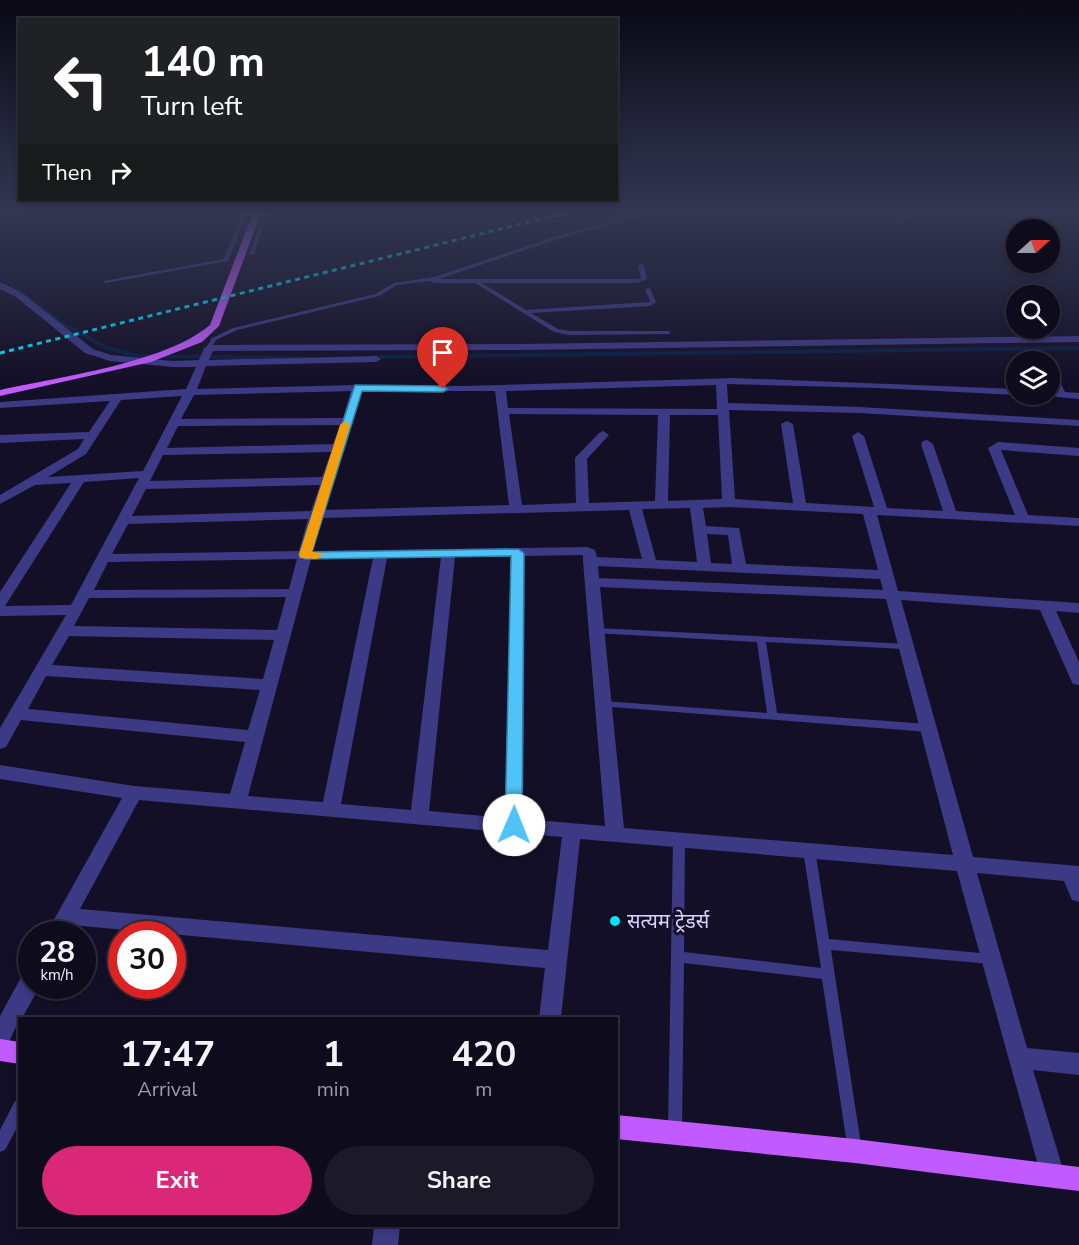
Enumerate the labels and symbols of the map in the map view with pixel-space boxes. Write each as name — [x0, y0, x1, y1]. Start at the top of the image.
north arrow — [1006, 219, 1060, 273]
pin — [417, 327, 468, 389]
position arrow — [482, 793, 546, 857]
place label: सत्यम ट्रेडर्स — [627, 908, 710, 935]
marker: सत्यम ट्रेडर्स — [608, 914, 622, 928]
speed limit sign: 30 — [108, 921, 186, 999]

